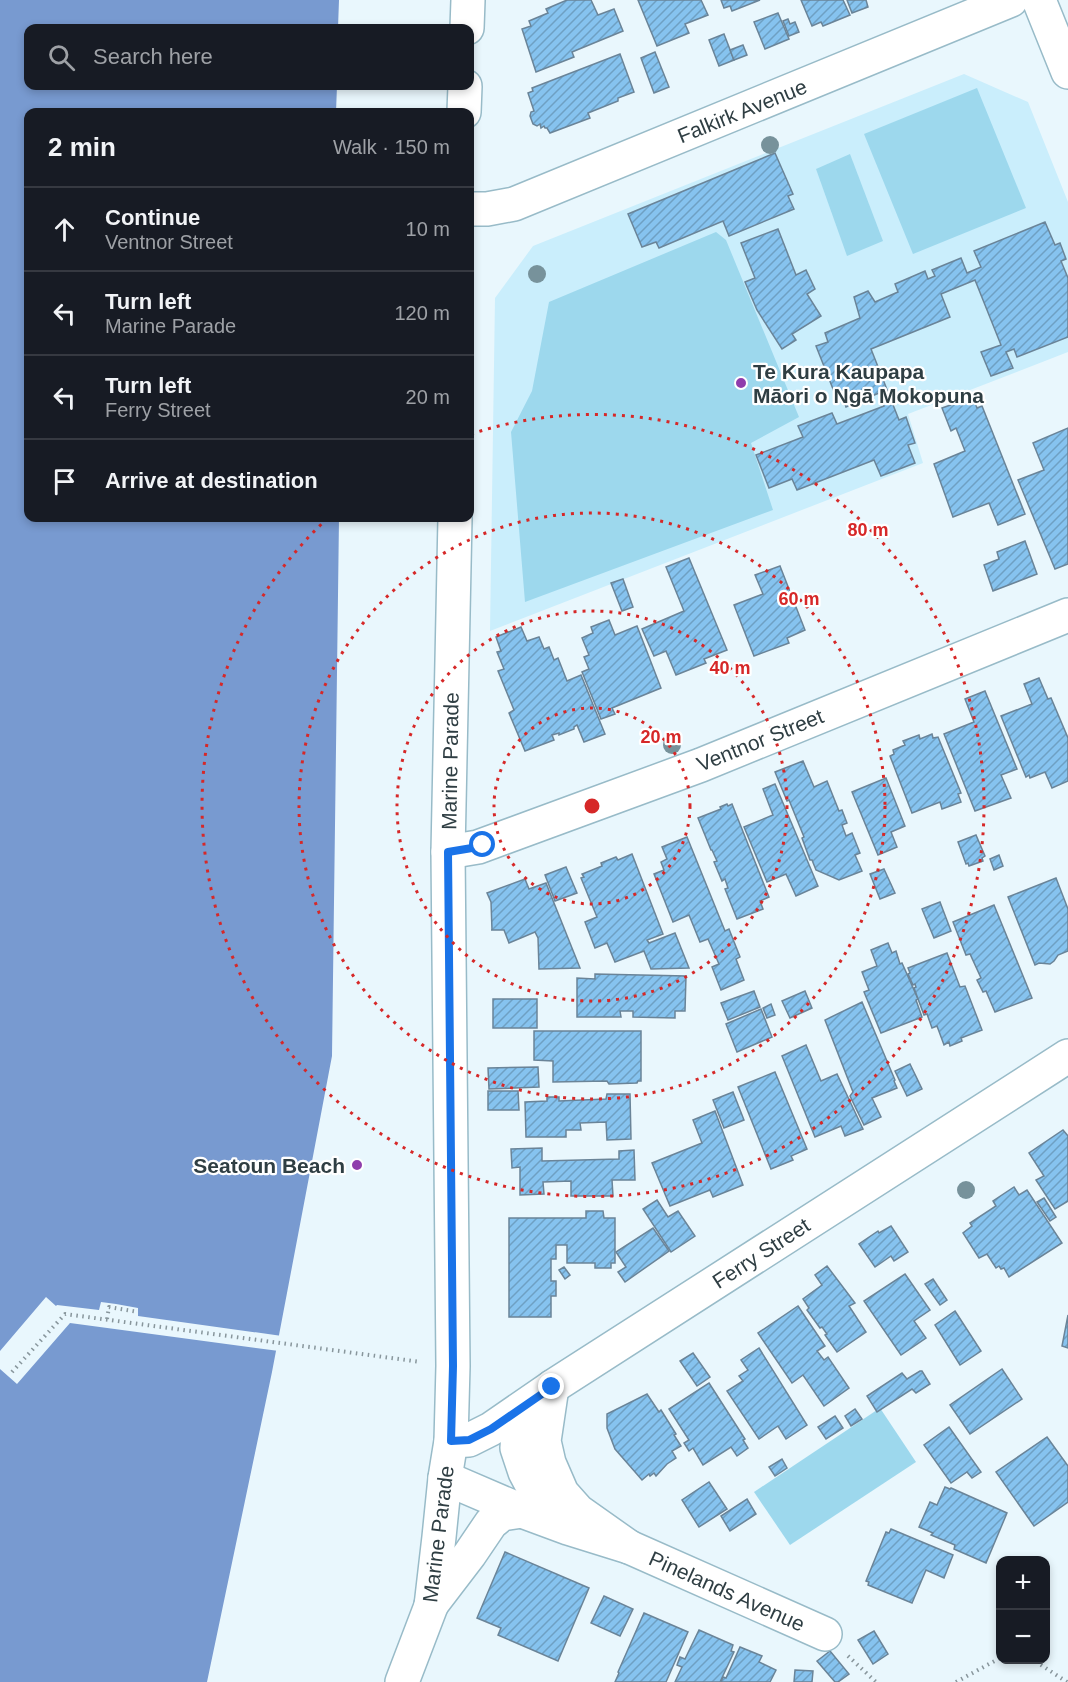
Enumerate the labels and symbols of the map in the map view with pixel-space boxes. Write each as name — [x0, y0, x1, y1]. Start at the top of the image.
street label: Falkirk Avenue — [674, 75, 810, 147]
place label: Te Kura Kaupapa Māori o Ngā Mokopuna — [753, 360, 984, 407]
marker: Te Kura Kaupapa Māori o Ngā Mokopuna — [734, 376, 748, 390]
text: 80 m — [847, 520, 889, 540]
text: 60 m — [778, 589, 820, 609]
text: 40 m — [709, 658, 751, 678]
street label: Marine Parade — [437, 692, 463, 830]
street label: Ventnor Street — [693, 704, 827, 776]
text: 20 m — [640, 727, 682, 747]
centre of rings — [582, 796, 602, 816]
route start — [469, 831, 495, 857]
place label: Seatoun Beach — [193, 1154, 345, 1177]
marker: Seatoun Beach — [350, 1158, 364, 1172]
street label: Ferry Street — [708, 1213, 814, 1293]
route end — [538, 1373, 564, 1399]
street label: Marine Parade — [418, 1464, 458, 1604]
street label: Pinelands Avenue — [646, 1546, 808, 1636]

